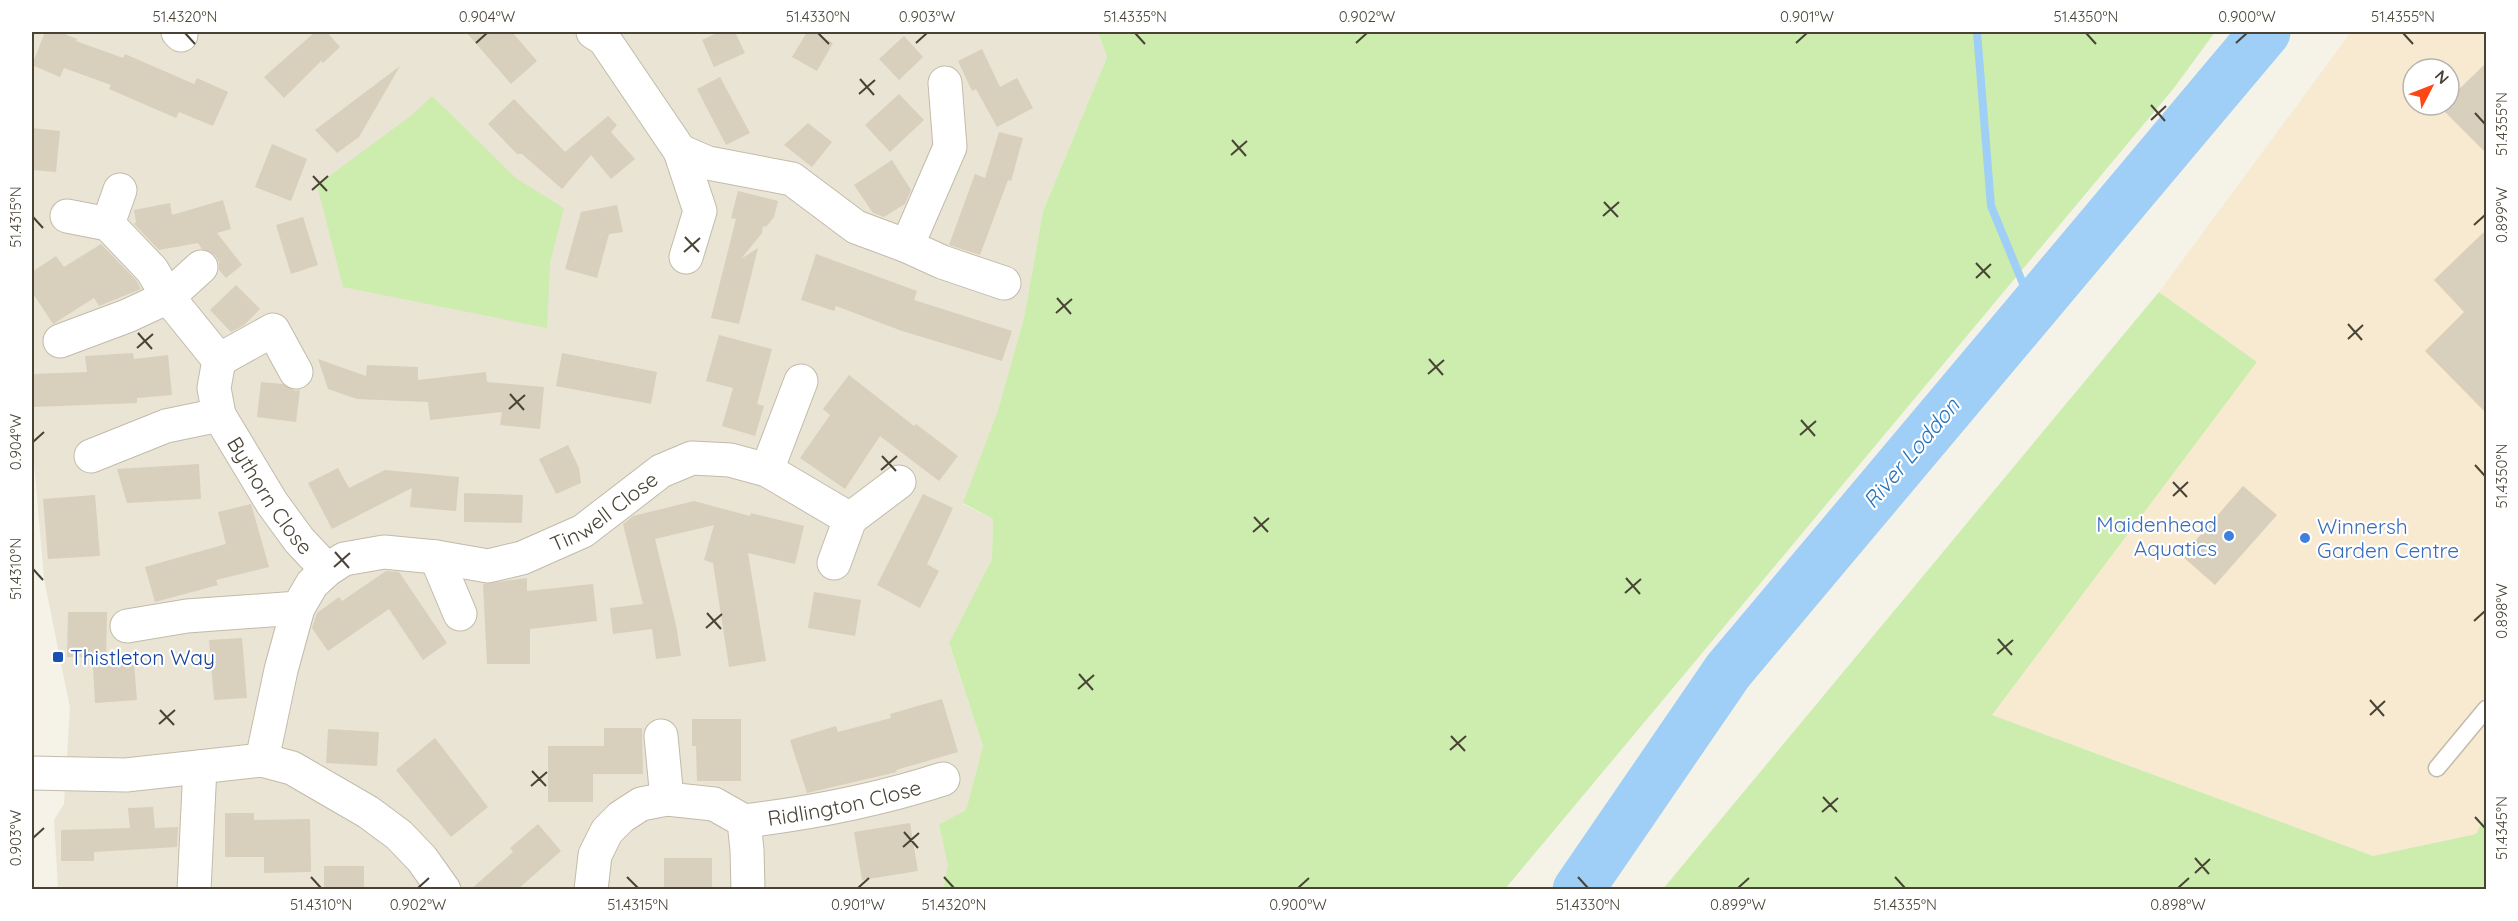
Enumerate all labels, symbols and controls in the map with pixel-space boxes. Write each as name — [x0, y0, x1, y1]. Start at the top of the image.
text: 51.4320°N — [153, 7, 217, 26]
text: 0.904°W — [459, 7, 516, 26]
text: 51.4330°N — [786, 7, 850, 26]
text: 0.903°W — [899, 7, 956, 26]
text: 51.4335°N — [1103, 7, 1167, 26]
text: 0.902°W — [1339, 7, 1396, 26]
text: 0.901°W — [1780, 7, 1834, 26]
text: 51.4350°N — [2054, 7, 2118, 26]
text: 0.900°W — [2218, 7, 2276, 26]
text: 51.4355°N — [2371, 7, 2435, 26]
north arrow — [2401, 57, 2461, 117]
text: N — [2431, 66, 2454, 88]
text: 51.4355°N — [2492, 92, 2511, 156]
text: 51.4315°N — [6, 186, 25, 248]
text: 0.899°W — [2492, 187, 2511, 243]
water label: River Loddon — [1857, 391, 1966, 514]
text: 0.904°W — [6, 413, 25, 470]
street label: Bythorn Close — [222, 432, 319, 560]
text: 51.4350°N — [2492, 444, 2511, 508]
street label: Tinwell Close — [546, 466, 663, 557]
place label: Maidenhead Aquatics — [2096, 511, 2217, 561]
place label: Winnersh Garden Centre — [2317, 513, 2459, 563]
marker: Maidenhead Aquatics — [2222, 529, 2236, 543]
marker: Winnersh Garden Centre — [2298, 531, 2312, 545]
text: 51.4310°N — [6, 538, 25, 600]
text: 0.898°W — [2492, 583, 2511, 639]
place label: Thistleton Way — [70, 644, 215, 670]
marker: Thistleton Way — [51, 650, 65, 664]
street label: Ridlington Close — [766, 773, 924, 831]
text: 51.4345°N — [2492, 796, 2511, 860]
text: 0.903°W — [6, 809, 25, 866]
text: 51.4310°N — [290, 895, 352, 914]
text: 0.902°W — [390, 895, 447, 914]
text: 51.4315°N — [607, 895, 669, 914]
text: 0.901°W — [831, 895, 885, 914]
text: 51.4320°N — [922, 895, 986, 914]
text: 0.900°W — [1269, 895, 1327, 914]
text: 51.4330°N — [1556, 895, 1620, 914]
text: 0.899°W — [1710, 895, 1766, 914]
text: 51.4335°N — [1873, 895, 1937, 914]
text: 0.898°W — [2150, 895, 2206, 914]

